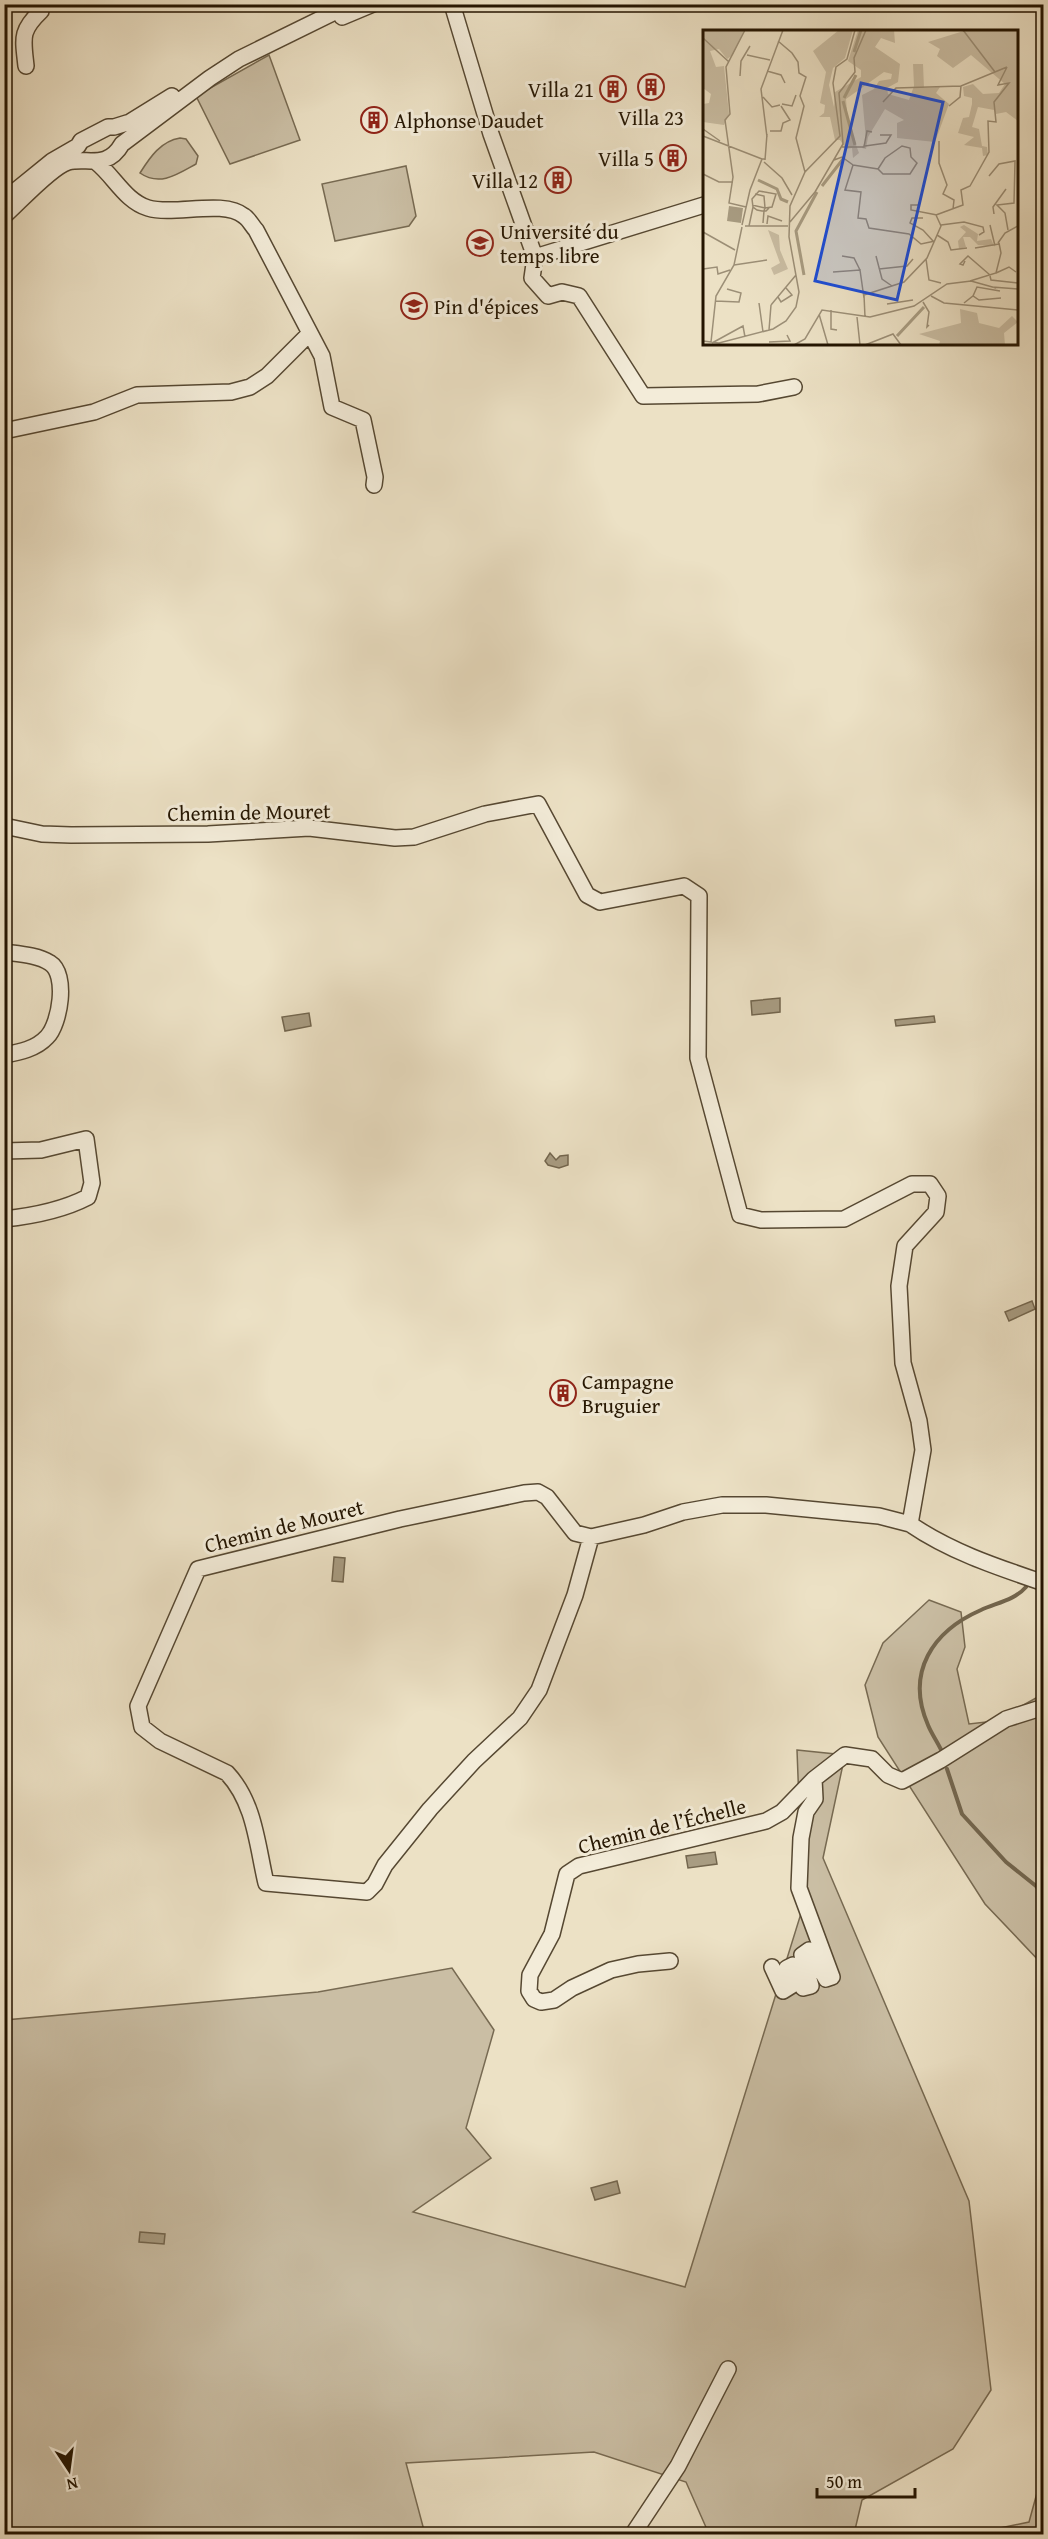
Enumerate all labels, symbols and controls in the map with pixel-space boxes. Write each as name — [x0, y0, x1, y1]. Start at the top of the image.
inset map — [703, 30, 1018, 345]
building icon: Villa 23 — [636, 72, 666, 102]
place label: Villa 21 — [528, 74, 594, 105]
building icon: Villa 21 — [598, 74, 628, 104]
place label: Villa 23 — [618, 102, 684, 133]
building icon: Alphonse Daudet — [359, 105, 389, 135]
place label: Alphonse Daudet — [394, 105, 544, 136]
place label: Villa 5 — [598, 143, 654, 174]
building icon: Villa 5 — [658, 143, 688, 173]
place label: Villa 12 — [472, 165, 538, 196]
building icon: Villa 12 — [543, 165, 573, 195]
place label: Université du temps libre — [500, 216, 619, 271]
school or university icon: Université du temps libre — [465, 228, 495, 258]
school or university icon: Pin d'épices — [399, 291, 429, 321]
place label: Pin d'épices — [434, 291, 539, 322]
street label: Chemin de Mouret — [167, 795, 331, 829]
place label: Campagne Bruguier — [582, 1366, 674, 1421]
building icon: Campagne Bruguier — [548, 1378, 578, 1408]
street label: Chemin de Mouret — [201, 1491, 367, 1561]
street label: Chemin de l’Échelle — [575, 1790, 749, 1862]
north arrow — [39, 2440, 99, 2500]
scale bar — [817, 2461, 914, 2499]
text: 50 m — [826, 2468, 862, 2495]
text: N — [64, 2472, 80, 2498]

